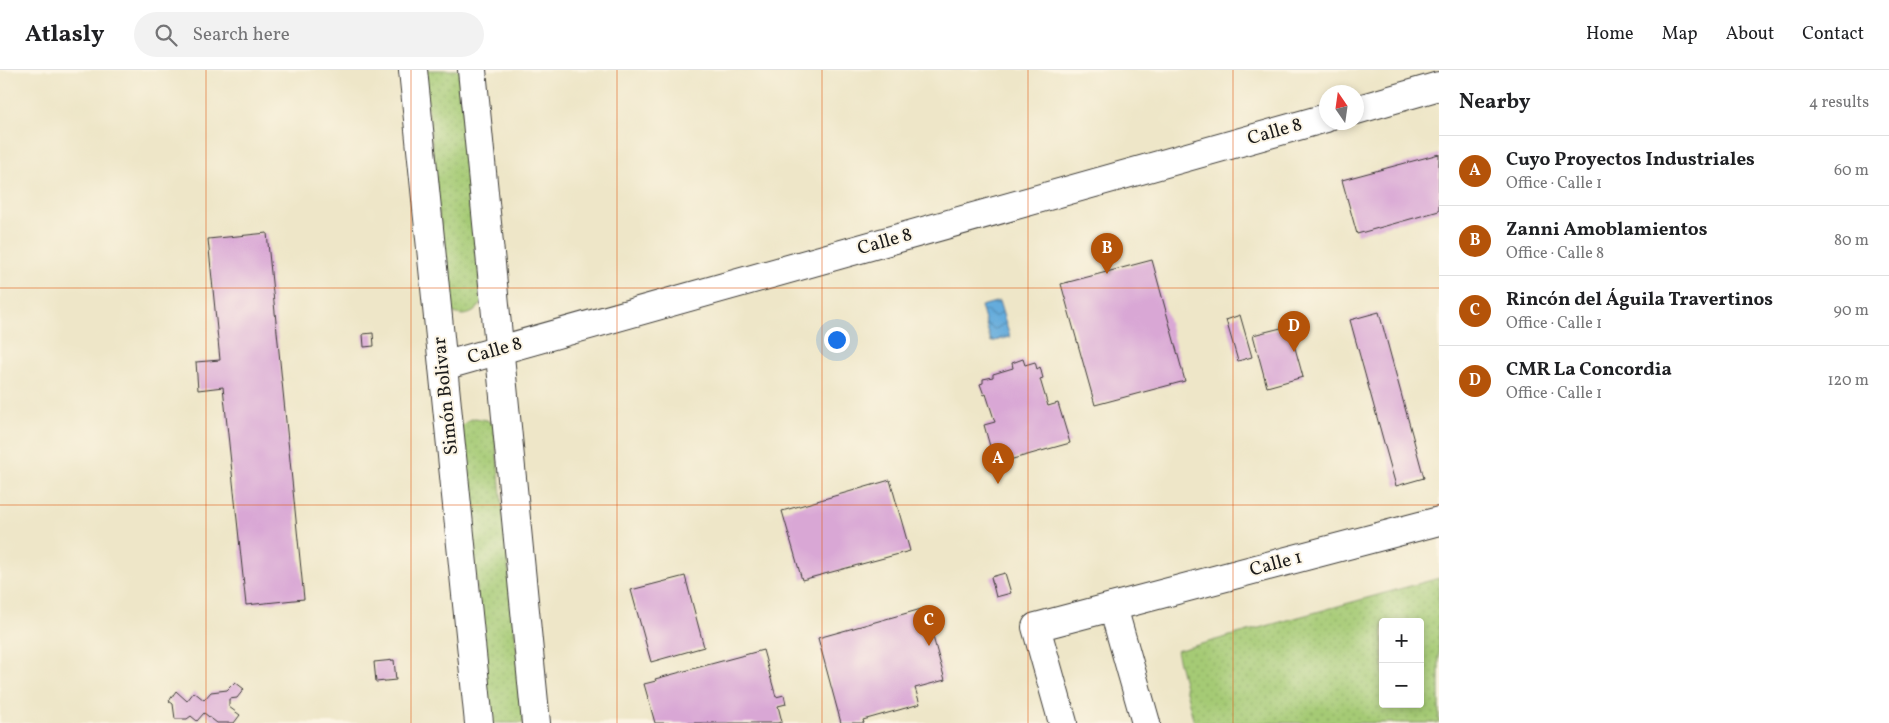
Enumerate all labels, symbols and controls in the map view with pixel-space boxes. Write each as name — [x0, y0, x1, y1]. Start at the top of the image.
search box — [134, 12, 484, 57]
text: Atlasly — [25, 18, 104, 52]
icon: search — [152, 21, 180, 49]
text: Search here — [192, 22, 290, 48]
text: Home — [1586, 22, 1634, 47]
text: Map — [1662, 22, 1698, 47]
text: About — [1726, 22, 1774, 47]
text: Contact — [1802, 22, 1864, 47]
north arrow — [1319, 85, 1364, 130]
text: Nearby — [1459, 88, 1530, 117]
text: 4 results — [1809, 92, 1869, 114]
street label: Calle 8 — [1245, 112, 1305, 152]
text: Cuyo Proyectos Industriales — [1506, 147, 1755, 173]
text: A — [1469, 160, 1481, 182]
text: 60 m — [1834, 160, 1869, 182]
text: Office · Calle 1 — [1506, 173, 1602, 195]
text: Zanni Amoblamientos — [1506, 217, 1707, 243]
street label: Calle 8 — [855, 222, 915, 262]
text: B — [1470, 230, 1480, 252]
text: 80 m — [1834, 230, 1869, 252]
pin: B — [1091, 233, 1123, 274]
text: Office · Calle 8 — [1506, 243, 1604, 265]
text: Rincón del Águila Travertinos — [1506, 287, 1773, 313]
text: C — [1470, 300, 1480, 322]
text: 90 m — [1833, 300, 1869, 322]
pin: D — [1278, 311, 1310, 352]
text: Office · Calle 1 — [1506, 313, 1602, 335]
your location — [824, 327, 850, 353]
street label: Calle 8 — [465, 331, 525, 371]
street label: Simón Bolivar — [427, 335, 465, 456]
text: CMR La Concordia — [1506, 357, 1672, 383]
text: D — [1469, 370, 1481, 392]
text: 120 m — [1827, 370, 1869, 392]
text: Office · Calle 1 — [1506, 383, 1602, 405]
pin: A — [982, 443, 1014, 484]
street label: Calle 1 — [1247, 545, 1305, 583]
pin: C — [913, 605, 945, 646]
map controls — [1379, 618, 1424, 708]
button: + — [1379, 618, 1424, 663]
button: − — [1379, 663, 1424, 708]

